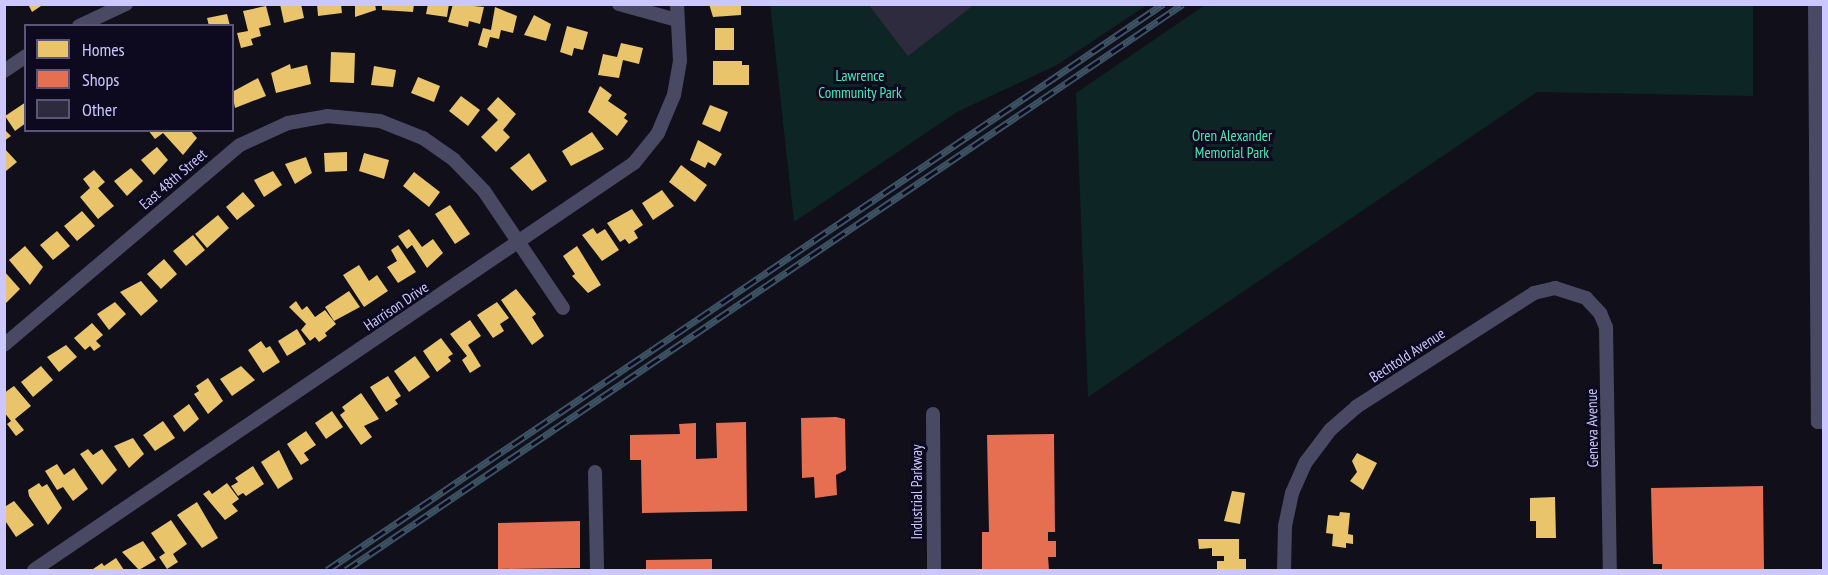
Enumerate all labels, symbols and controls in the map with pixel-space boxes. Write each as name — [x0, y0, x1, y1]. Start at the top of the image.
legend — [24, 24, 234, 132]
text: Homes — [82, 38, 125, 61]
park label: Lawrence Community Park — [818, 66, 902, 101]
text: Shops — [82, 68, 119, 91]
text: Other — [82, 98, 117, 121]
park label: Oren Alexander Memorial Park — [1192, 126, 1272, 161]
street label: East 48th Street — [136, 145, 210, 213]
street label: Harrison Drive — [360, 278, 432, 334]
street label: Bechtold Avenue — [1366, 324, 1448, 386]
street label: Geneva Avenue — [1582, 388, 1602, 468]
street label: Industrial Parkway — [908, 444, 926, 540]

